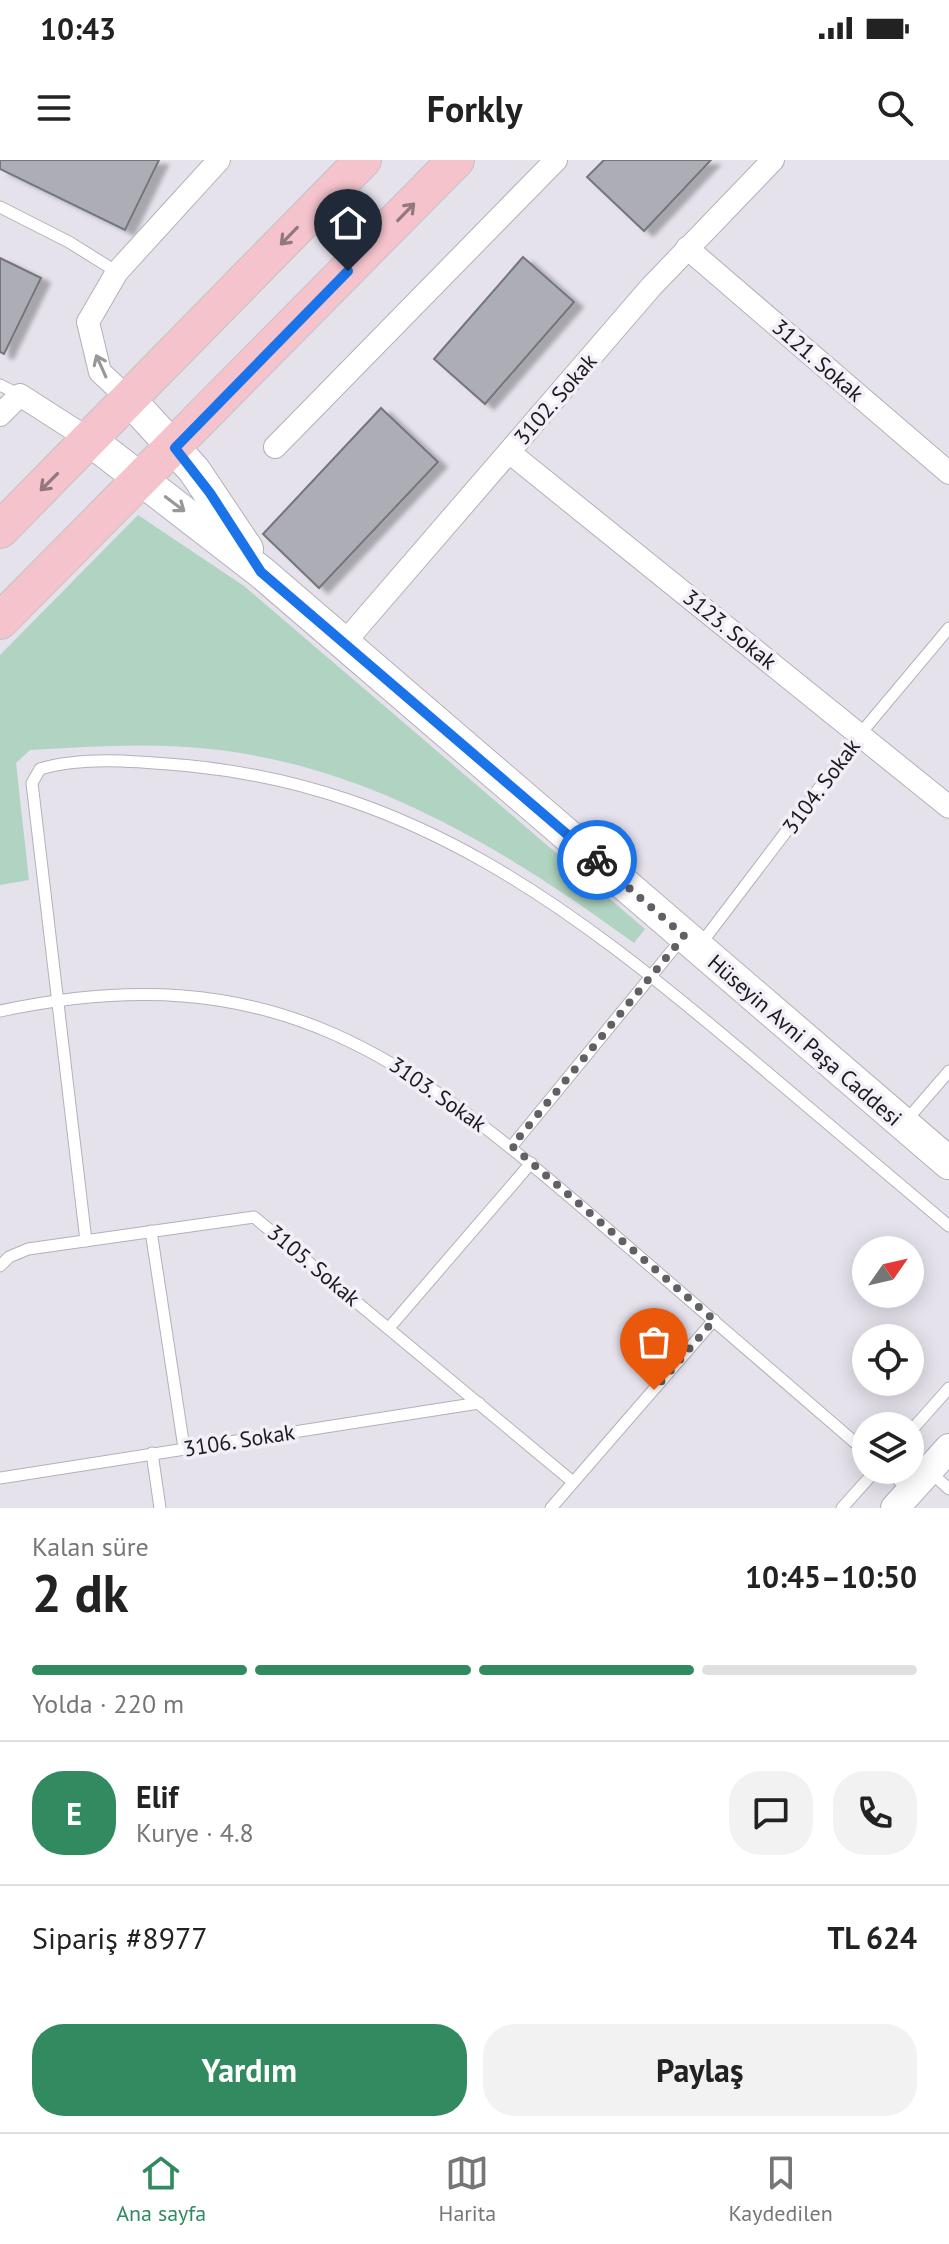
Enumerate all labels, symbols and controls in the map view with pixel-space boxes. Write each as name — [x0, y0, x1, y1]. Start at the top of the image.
text: 10:43 — [40, 9, 116, 48]
text: Forkly — [427, 85, 522, 132]
icon: menu — [32, 86, 76, 130]
icon: search — [873, 86, 917, 130]
pin — [314, 189, 382, 271]
icon: home — [326, 201, 370, 245]
one-way arrow — [396, 202, 415, 222]
one-way arrow — [280, 226, 299, 246]
street label: 3121. Sokak — [766, 313, 870, 408]
street label: 3102. Sokak — [508, 347, 603, 451]
one-way arrow — [93, 354, 108, 378]
one-way arrow — [39, 472, 58, 492]
one-way arrow — [164, 495, 185, 512]
street label: 3123. Sokak — [678, 583, 783, 676]
street label: 3104. Sokak — [776, 732, 866, 839]
courier — [557, 820, 637, 900]
icon: bike — [575, 838, 619, 882]
street label: Hüseyin Avni Paşa Caddesi — [702, 948, 908, 1132]
street label: 3103. Sokak — [384, 1050, 492, 1138]
street label: 3105. Sokak — [262, 1218, 366, 1312]
north arrow — [852, 1236, 924, 1308]
map controls — [852, 1236, 924, 1484]
pin — [620, 1308, 688, 1390]
icon: bag — [632, 1320, 676, 1364]
button: locate — [852, 1324, 924, 1396]
button: layers — [852, 1412, 924, 1484]
street label: 3106. Sokak — [181, 1417, 297, 1463]
text: Kalan süre — [32, 1530, 149, 1563]
text: 10:45–10:50 — [745, 1557, 917, 1596]
text: 2 dk — [32, 1559, 128, 1626]
text: Yolda · 220 m — [32, 1687, 184, 1720]
button: chat — [729, 1771, 813, 1855]
button: phone — [833, 1771, 917, 1855]
text: Elif — [136, 1777, 178, 1816]
text: E — [66, 1794, 82, 1833]
text: Kurye · 4.8 — [136, 1816, 254, 1849]
text: Sipariş #8977 — [32, 1918, 208, 1957]
text: TL 624 — [827, 1918, 917, 1957]
button: Yardım — [32, 2024, 467, 2116]
button: Paylaş — [483, 2024, 917, 2116]
tab: Ana sayfa — [116, 2151, 206, 2227]
tab: Harita — [439, 2151, 496, 2227]
tab: Kaydedilen — [728, 2151, 833, 2227]

